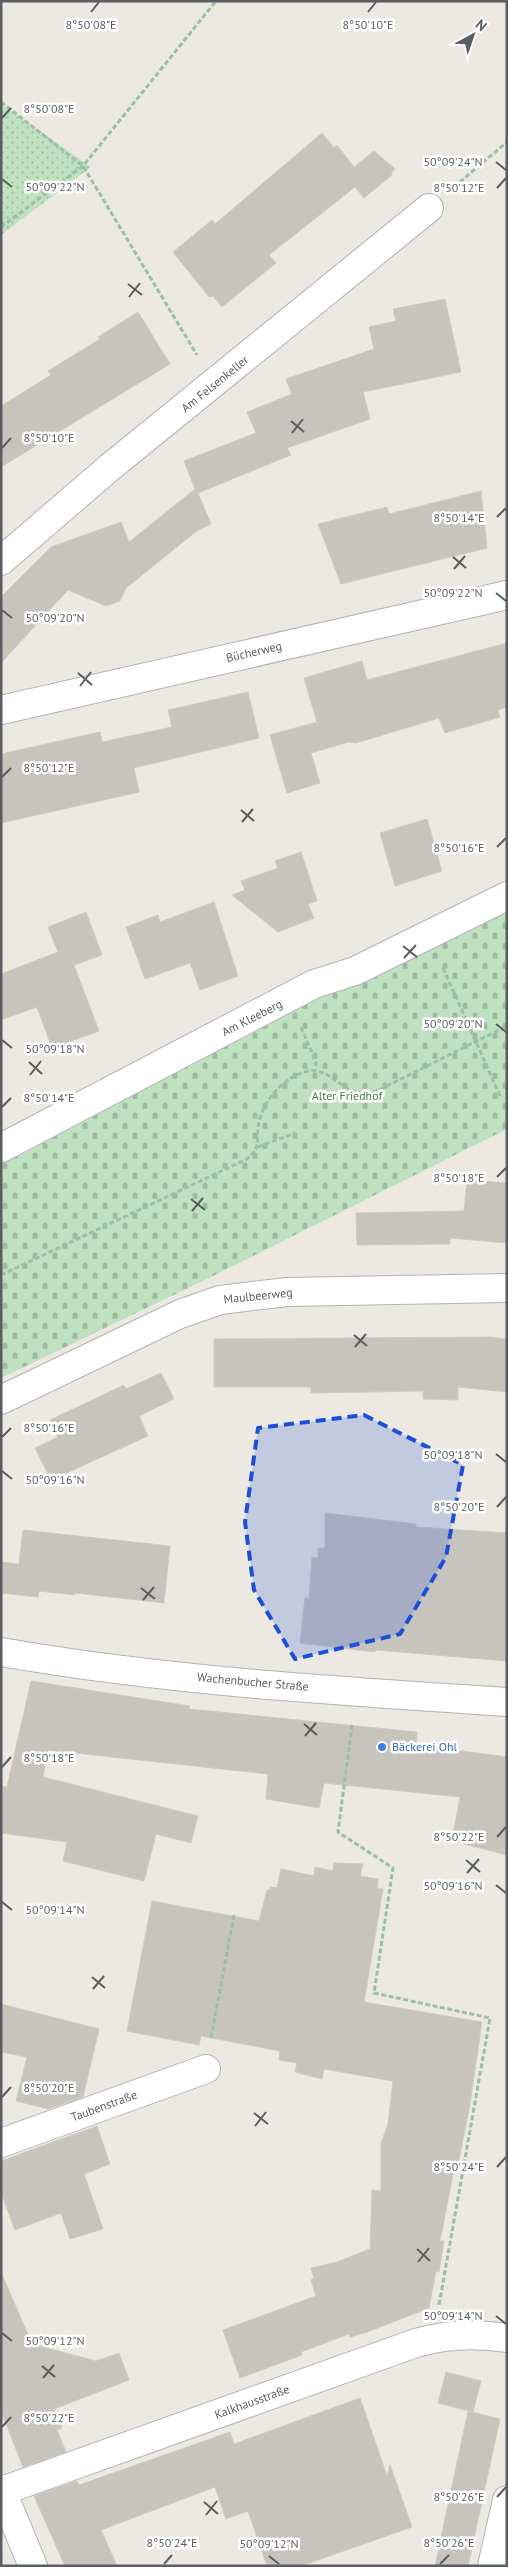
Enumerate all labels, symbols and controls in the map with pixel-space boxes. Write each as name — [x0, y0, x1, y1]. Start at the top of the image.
north arrow — [448, 10, 498, 60]
text: N — [472, 15, 491, 35]
text: 8°50'08"E — [66, 17, 116, 32]
text: 8°50'10"E — [343, 17, 393, 32]
text: 8°50'08"E — [24, 101, 74, 116]
text: 50°09'24"N — [423, 154, 483, 169]
text: 50°09'22"N — [25, 179, 85, 194]
text: 8°50'12"E — [434, 180, 484, 195]
street label: Am Felsenkeller — [178, 352, 251, 415]
text: 8°50'10"E — [24, 430, 74, 445]
text: 8°50'14"E — [434, 510, 484, 525]
text: 50°09'22"N — [423, 585, 483, 600]
text: 50°09'20"N — [25, 610, 85, 625]
street label: Bücherweg — [225, 638, 283, 665]
text: 8°50'12"E — [24, 760, 74, 775]
text: 8°50'16"E — [434, 840, 484, 855]
street label: Am Kleeberg — [219, 996, 285, 1039]
text: 50°09'20"N — [423, 1016, 483, 1031]
text: 50°09'18"N — [25, 1041, 85, 1056]
park label: Alter Friedhof — [312, 1088, 383, 1103]
text: 8°50'14"E — [24, 1090, 74, 1105]
text: 8°50'18"E — [434, 1170, 484, 1185]
street label: Maulbeerweg — [223, 1284, 293, 1307]
text: 8°50'16"E — [24, 1420, 74, 1435]
text: 50°09'18"N — [423, 1447, 483, 1462]
text: 50°09'16"N — [25, 1472, 85, 1487]
text: 8°50'20"E — [434, 1499, 484, 1514]
street label: Wachenbucher Straße — [197, 1669, 309, 1694]
place label: Bäckerei Ohl — [392, 1739, 457, 1754]
marker: Bäckerei Ohl — [376, 1741, 388, 1753]
text: 8°50'18"E — [24, 1750, 74, 1765]
text: 8°50'22"E — [434, 1829, 484, 1844]
text: 50°09'16"N — [423, 1878, 483, 1893]
text: 50°09'14"N — [25, 1902, 85, 1917]
text: 8°50'20"E — [24, 2080, 74, 2095]
street label: Taubenstraße — [69, 2087, 139, 2124]
text: 8°50'24"E — [434, 2159, 484, 2174]
text: 50°09'14"N — [423, 2308, 483, 2323]
text: 50°09'12"N — [25, 2333, 85, 2348]
street label: Kalkhausstraße — [212, 2381, 291, 2422]
text: 8°50'22"E — [24, 2410, 74, 2425]
text: 8°50'26"E — [434, 2489, 484, 2504]
text: 8°50'24"E — [147, 2535, 197, 2550]
text: 8°50'26"E — [424, 2535, 474, 2550]
text: 50°09'12"N — [239, 2536, 299, 2551]

